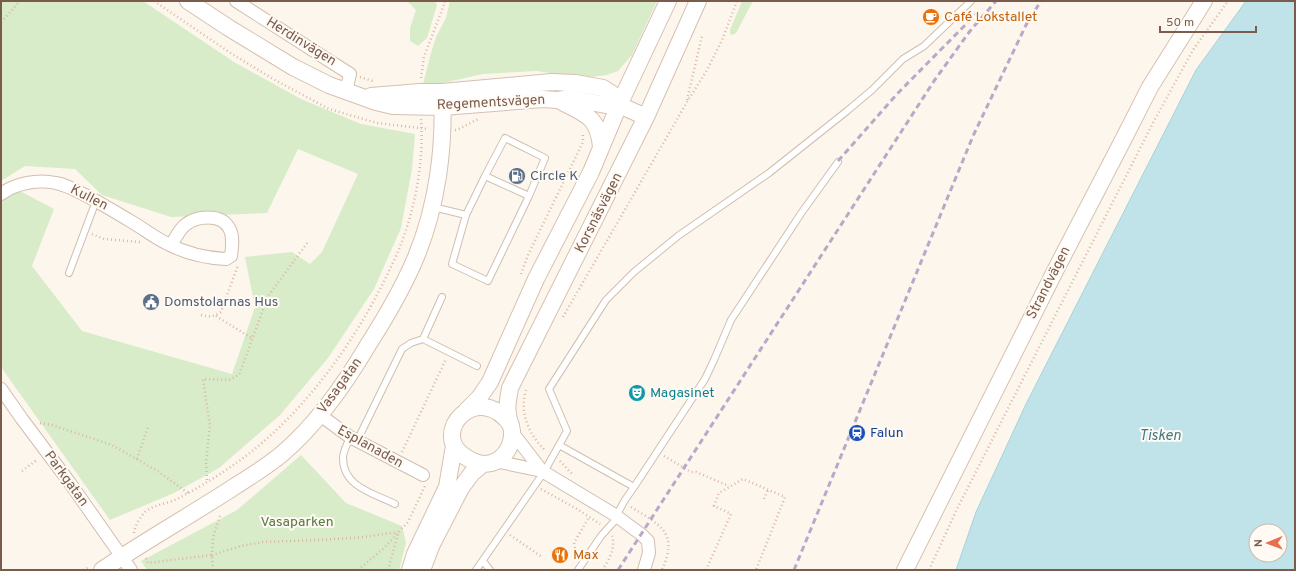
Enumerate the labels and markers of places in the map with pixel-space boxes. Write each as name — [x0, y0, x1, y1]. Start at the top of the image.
cafe icon: Café Lokstallet — [921, 7, 941, 27]
place label: Café Lokstallet — [944, 9, 1037, 26]
fuel station icon: Circle K — [507, 166, 527, 186]
place label: Circle K — [530, 168, 578, 185]
public building icon: Domstolarnas Hus — [141, 292, 161, 312]
place label: Domstolarnas Hus — [164, 294, 278, 311]
theatre icon: Magasinet — [627, 383, 647, 403]
place label: Magasinet — [650, 385, 715, 402]
station icon: Falun — [847, 423, 867, 443]
place label: Falun — [870, 425, 904, 442]
restaurant icon: Max — [550, 545, 570, 565]
place label: Max — [573, 547, 599, 564]

